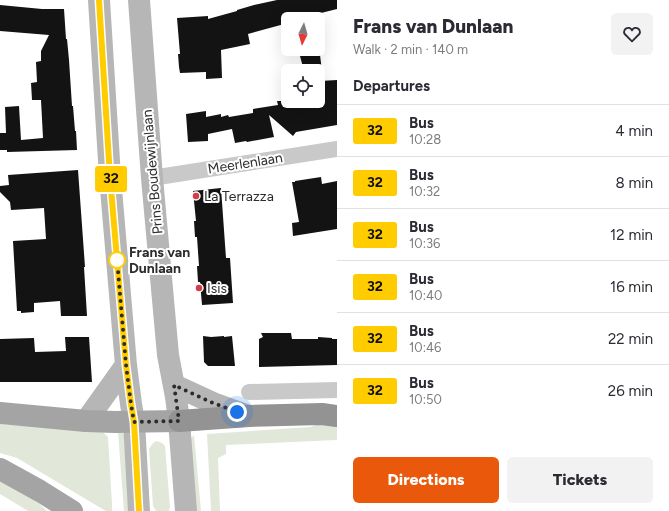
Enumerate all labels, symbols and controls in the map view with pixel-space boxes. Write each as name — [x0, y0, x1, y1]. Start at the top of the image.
north arrow — [281, 12, 325, 56]
map controls — [281, 12, 325, 108]
button: heart — [611, 13, 653, 55]
text: Frans van Dunlaan — [353, 15, 513, 38]
text: Walk · 2 min · 140 m — [353, 42, 468, 57]
button: locate — [281, 64, 325, 108]
text: Departures — [353, 77, 430, 95]
street label: Prins Boudewijnlaan — [139, 109, 166, 235]
text: Bus — [409, 114, 434, 132]
text: 32 — [367, 122, 383, 139]
text: 4 min — [615, 122, 653, 140]
text: 10:28 — [409, 132, 441, 147]
street label: Meerlenlaan — [206, 149, 284, 178]
line badge: 32 — [93, 166, 129, 192]
text: Bus — [409, 166, 434, 184]
text: 32 — [103, 170, 119, 187]
text: 32 — [367, 174, 383, 191]
text: 8 min — [615, 174, 653, 192]
text: 10:32 — [409, 184, 440, 199]
place label: La Terrazza — [204, 188, 274, 205]
marker: La Terrazza — [191, 191, 201, 201]
text: Bus — [409, 218, 434, 236]
text: 32 — [367, 226, 383, 243]
text: 12 min — [610, 226, 653, 244]
text: 10:36 — [409, 236, 440, 251]
place label: Frans van Dunlaan — [129, 244, 190, 277]
marker: Frans van Dunlaan — [108, 251, 126, 269]
text: Bus — [409, 270, 434, 288]
text: 32 — [367, 278, 383, 295]
text: 16 min — [610, 278, 653, 296]
place label: Isis — [207, 280, 227, 297]
marker: Isis — [194, 283, 204, 293]
text: 10:40 — [409, 288, 442, 303]
text: Bus — [409, 322, 434, 340]
text: 32 — [367, 330, 383, 347]
text: 22 min — [608, 330, 653, 348]
text: 10:46 — [409, 340, 441, 355]
text: Bus — [409, 374, 434, 392]
text: 32 — [367, 382, 383, 399]
text: 26 min — [608, 382, 653, 400]
text: 10:50 — [409, 392, 442, 407]
your location — [227, 402, 247, 422]
button: Directions — [353, 457, 499, 503]
button: Tickets — [507, 457, 653, 503]

